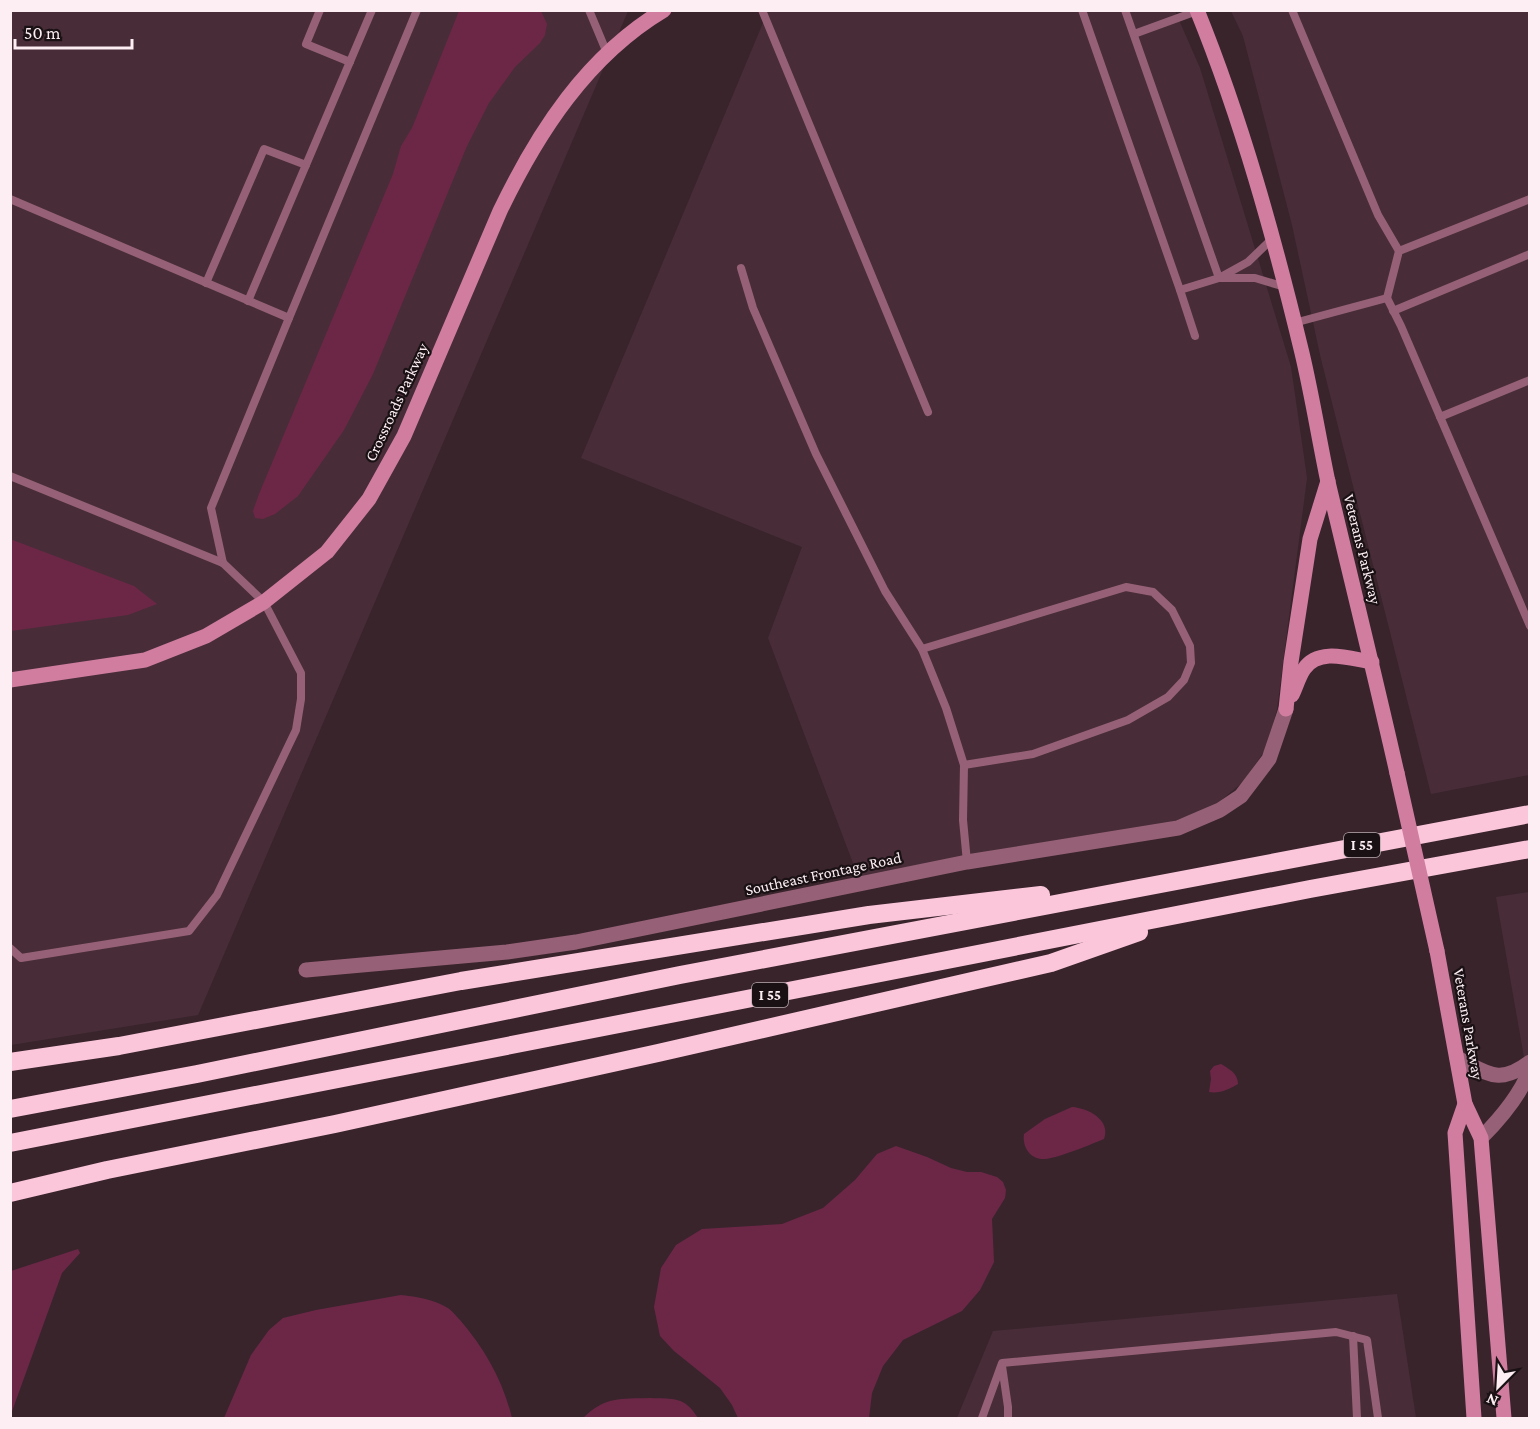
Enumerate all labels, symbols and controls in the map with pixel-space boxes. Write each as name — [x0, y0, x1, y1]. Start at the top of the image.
scale bar — [15, 12, 132, 50]
text: 50 m — [24, 23, 61, 43]
street label: Crossroads Parkway — [362, 340, 432, 464]
street label: Veterans Parkway — [1340, 492, 1385, 607]
road number: I 55 — [1344, 833, 1380, 857]
street label: Southeast Frontage Road — [743, 849, 904, 899]
street label: Veterans Parkway — [1449, 967, 1487, 1082]
road number: I 55 — [752, 983, 788, 1007]
north arrow — [1468, 1357, 1528, 1417]
text: N — [1484, 1390, 1501, 1410]

